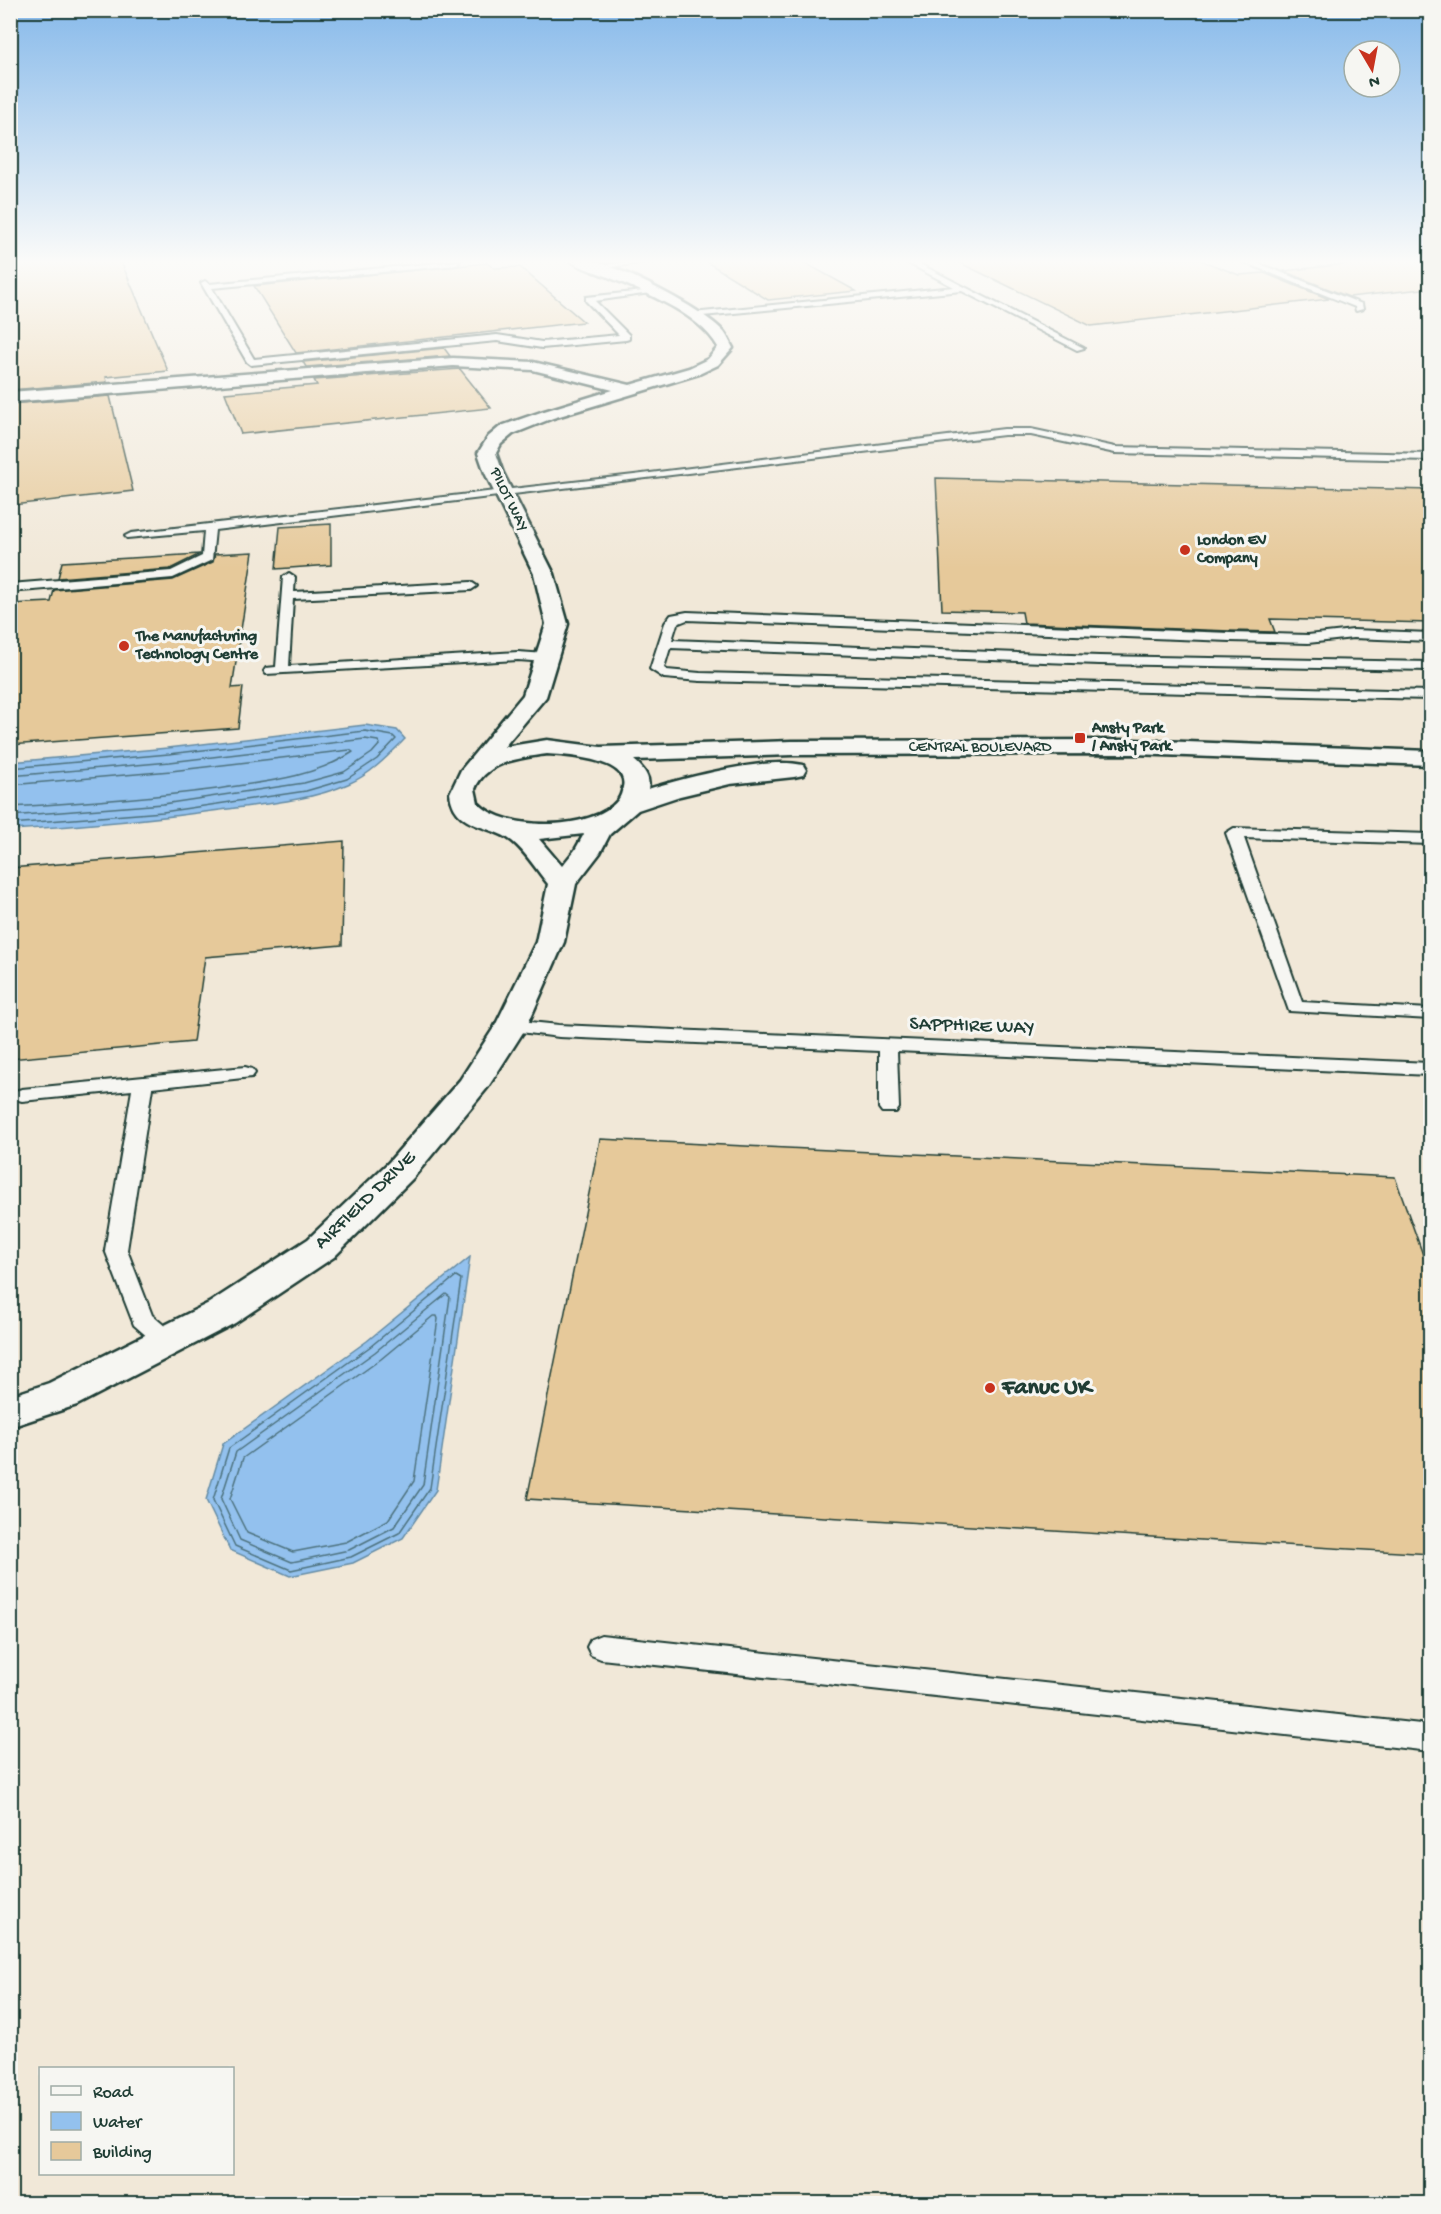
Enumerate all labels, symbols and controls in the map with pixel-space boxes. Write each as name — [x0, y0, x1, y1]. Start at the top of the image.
north arrow — [1342, 39, 1402, 99]
text: N — [1367, 70, 1381, 91]
street label: PILOT WAY — [484, 464, 532, 535]
place label: London EV Company — [1196, 532, 1267, 569]
marker: London EV Company — [1178, 543, 1192, 557]
place label: The Manufacturing Technology Centre — [134, 627, 259, 665]
marker: The Manufacturing Technology Centre — [117, 639, 131, 653]
place label: Ansty Park / Ansty Park — [1091, 720, 1173, 757]
marker: Ansty Park / Ansty Park — [1073, 731, 1087, 745]
street label: CENTRAL BOULEVARD — [909, 739, 1052, 758]
street label: SAPPHIRE WAY — [909, 1013, 1035, 1041]
street label: AIRFIELD DRIVE — [311, 1146, 422, 1255]
place label: Fanuc UK — [1001, 1374, 1094, 1403]
marker: Fanuc UK — [983, 1381, 997, 1395]
legend — [39, 2067, 234, 2175]
text: Road — [93, 2083, 134, 2104]
text: Water — [93, 2113, 143, 2134]
text: Building — [92, 2143, 152, 2164]

